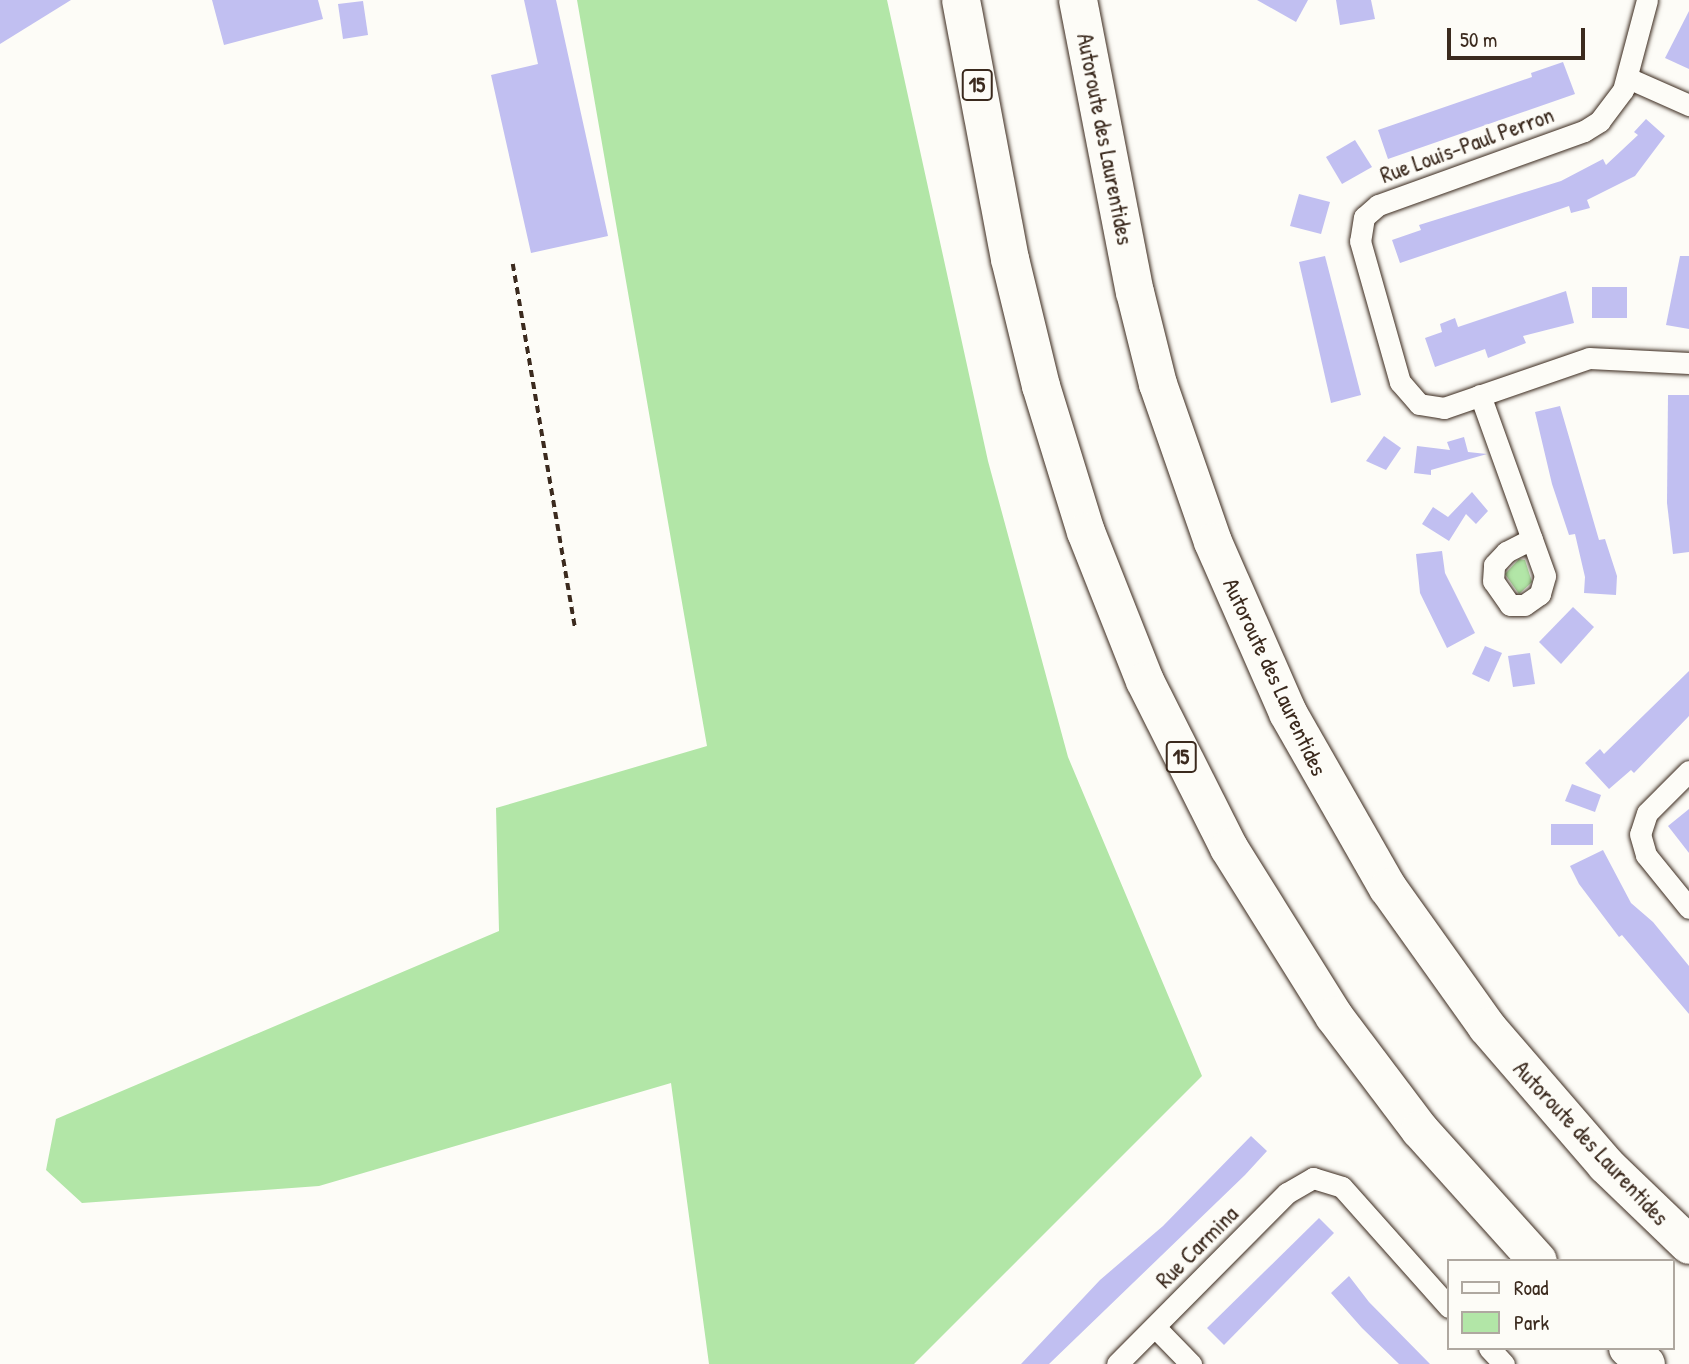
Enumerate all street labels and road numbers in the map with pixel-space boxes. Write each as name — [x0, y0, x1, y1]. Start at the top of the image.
street label: Autoroute des Laurentides — [1071, 31, 1139, 247]
road number: 15 — [961, 68, 993, 102]
street label: Rue Louis-Paul Perron — [1376, 101, 1558, 189]
street label: Autoroute des Laurentides — [1217, 574, 1333, 780]
road number: 15 — [1165, 740, 1197, 774]
street label: Autoroute des Laurentides — [1508, 1055, 1674, 1231]
street label: Rue Carmina — [1150, 1200, 1244, 1294]

